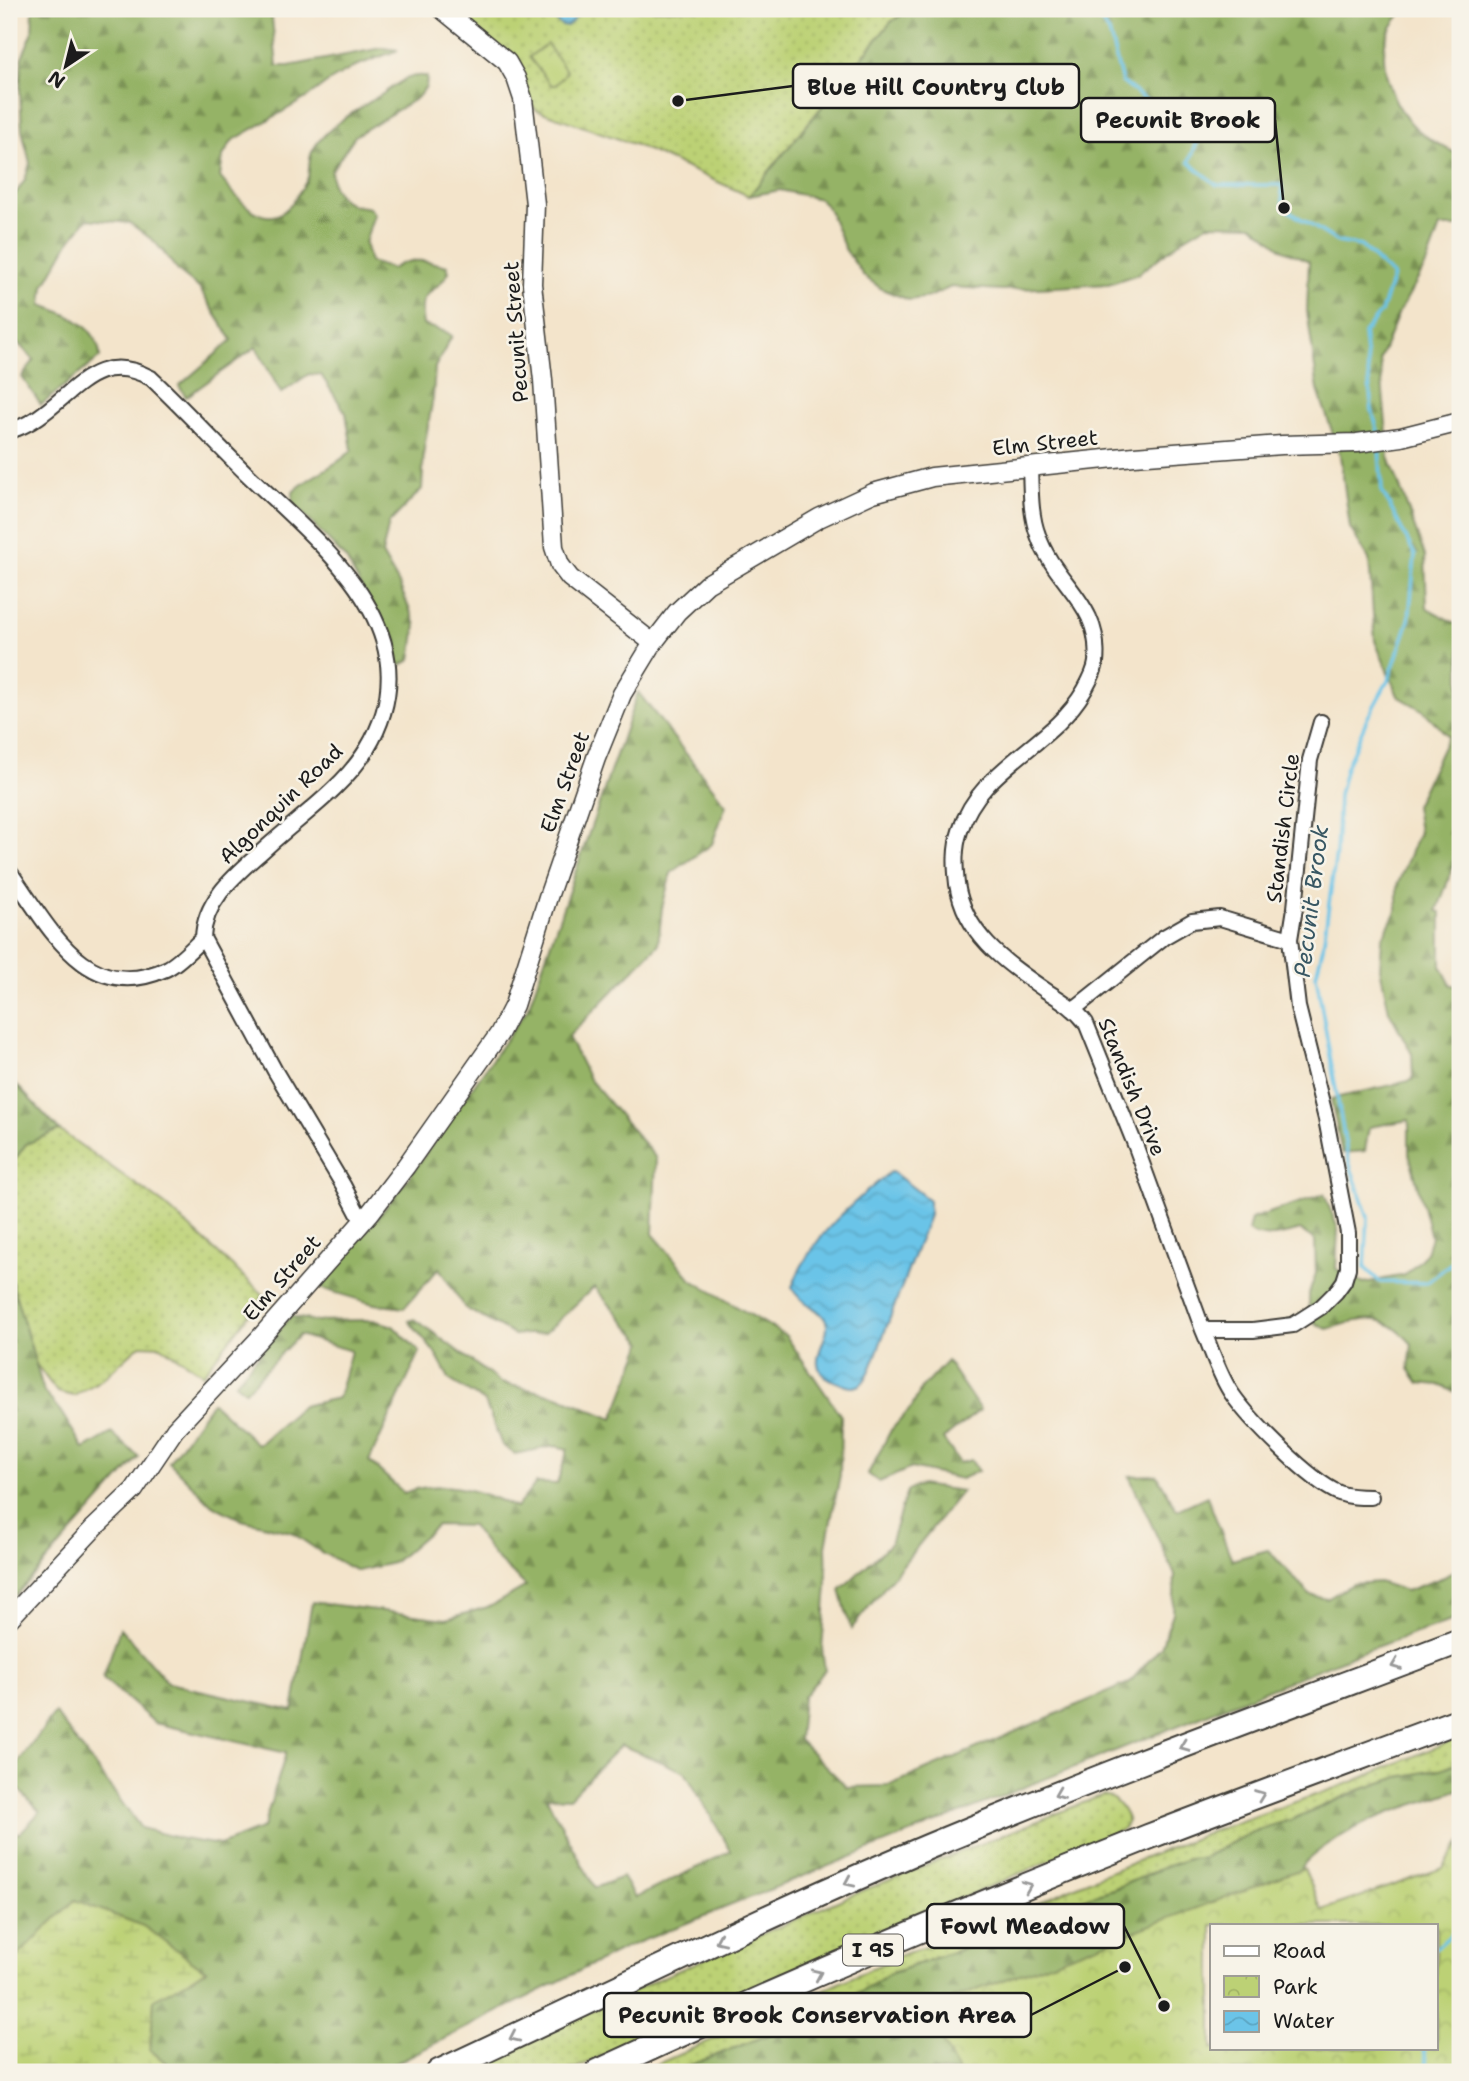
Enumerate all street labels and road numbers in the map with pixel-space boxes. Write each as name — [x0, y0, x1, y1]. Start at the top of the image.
street label: Pecunit Street — [497, 260, 535, 404]
street label: Elm Street — [991, 424, 1099, 462]
street label: Elm Street — [534, 727, 596, 837]
street label: Algonquin Road — [213, 738, 349, 870]
street label: Standish Circle — [1260, 752, 1306, 904]
street label: Standish Drive — [1092, 1014, 1172, 1160]
street label: Elm Street — [237, 1229, 327, 1327]
road number: I 95 — [843, 1934, 903, 1966]

